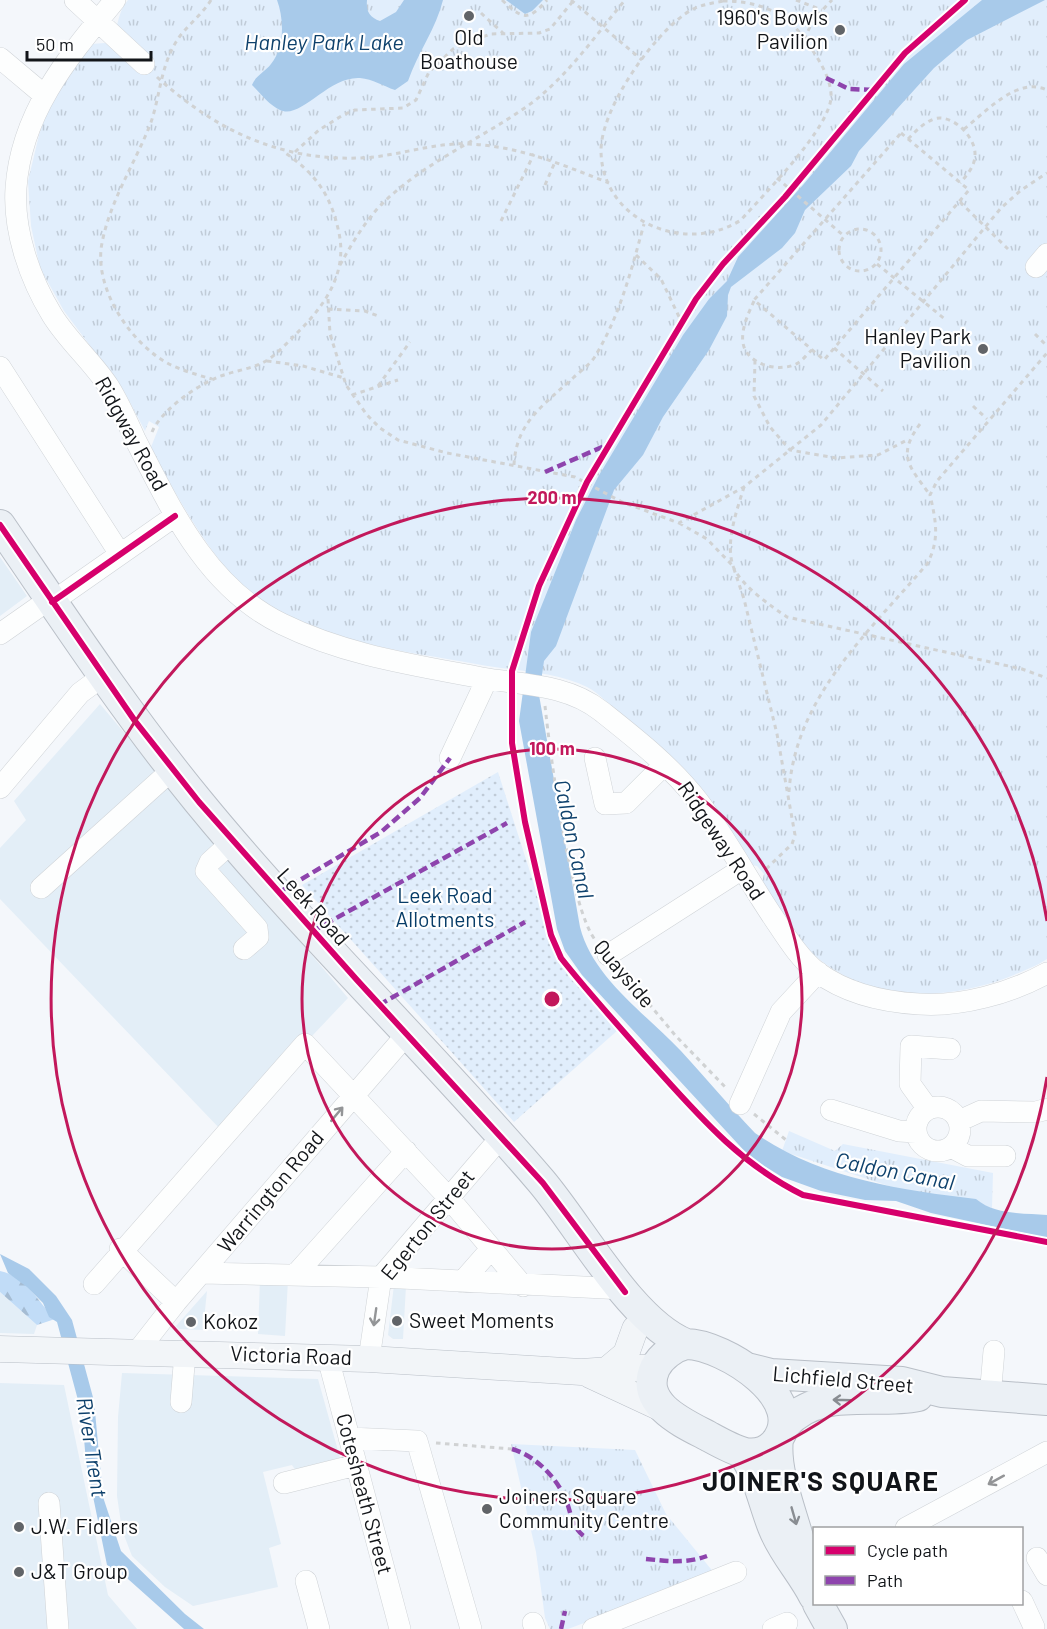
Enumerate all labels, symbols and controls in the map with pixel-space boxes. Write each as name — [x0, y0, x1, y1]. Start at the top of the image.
place label: 1960's Bowls Pavilion — [716, 4, 828, 53]
marker: Old Boathouse — [462, 9, 476, 23]
marker: 1960's Bowls Pavilion — [833, 23, 847, 37]
scale bar — [27, 24, 152, 62]
place label: Old Boathouse — [420, 24, 518, 73]
water label: Hanley Park Lake — [244, 28, 404, 54]
text: 50 m — [36, 33, 74, 55]
place label: Hanley Park Pavilion — [864, 323, 971, 372]
marker: Hanley Park Pavilion — [976, 342, 990, 356]
street label: Ridgway Road — [91, 372, 174, 495]
text: 200 m — [527, 486, 577, 508]
text: 100 m — [529, 737, 575, 759]
street label: Ridgeway Road — [673, 776, 771, 904]
water label: Caldon Canal — [550, 777, 600, 901]
street label: Leek Road — [273, 862, 355, 950]
park label: Leek Road Allotments — [396, 882, 494, 931]
street label: Quayside — [590, 934, 661, 1012]
centre of rings — [542, 989, 562, 1009]
one-way arrow — [330, 1107, 344, 1122]
street label: Warrington Road — [211, 1125, 328, 1257]
water label: Caldon Canal — [833, 1146, 957, 1194]
street label: Egerton Street — [375, 1164, 479, 1284]
one-way arrow — [370, 1307, 381, 1327]
place label: Sweet Moments — [409, 1307, 554, 1332]
place label: Kokoz — [203, 1308, 258, 1333]
marker: Sweet Moments — [390, 1314, 404, 1328]
marker: Kokoz — [184, 1315, 198, 1329]
street label: Victoria Road — [230, 1340, 352, 1369]
street label: Lichfield Street — [772, 1360, 915, 1397]
one-way arrow — [833, 1394, 853, 1405]
water label: River Trent — [72, 1395, 114, 1499]
street label: Cotesheath Street — [332, 1410, 399, 1577]
district label: JOINER'S SQUARE — [702, 1464, 940, 1496]
one-way arrow — [987, 1475, 1005, 1486]
place label: Joiners Square Community Centre — [499, 1483, 669, 1532]
marker: Joiners Square Community Centre — [480, 1502, 494, 1516]
one-way arrow — [789, 1506, 800, 1525]
place label: J.W. Fidlers — [31, 1513, 138, 1538]
marker: J.W. Fidlers — [12, 1520, 26, 1534]
legend — [813, 1527, 1023, 1605]
text: Cycle path — [867, 1539, 948, 1561]
place label: J&T Group — [31, 1558, 128, 1583]
marker: J&T Group — [12, 1565, 26, 1579]
text: Path — [867, 1569, 903, 1591]

